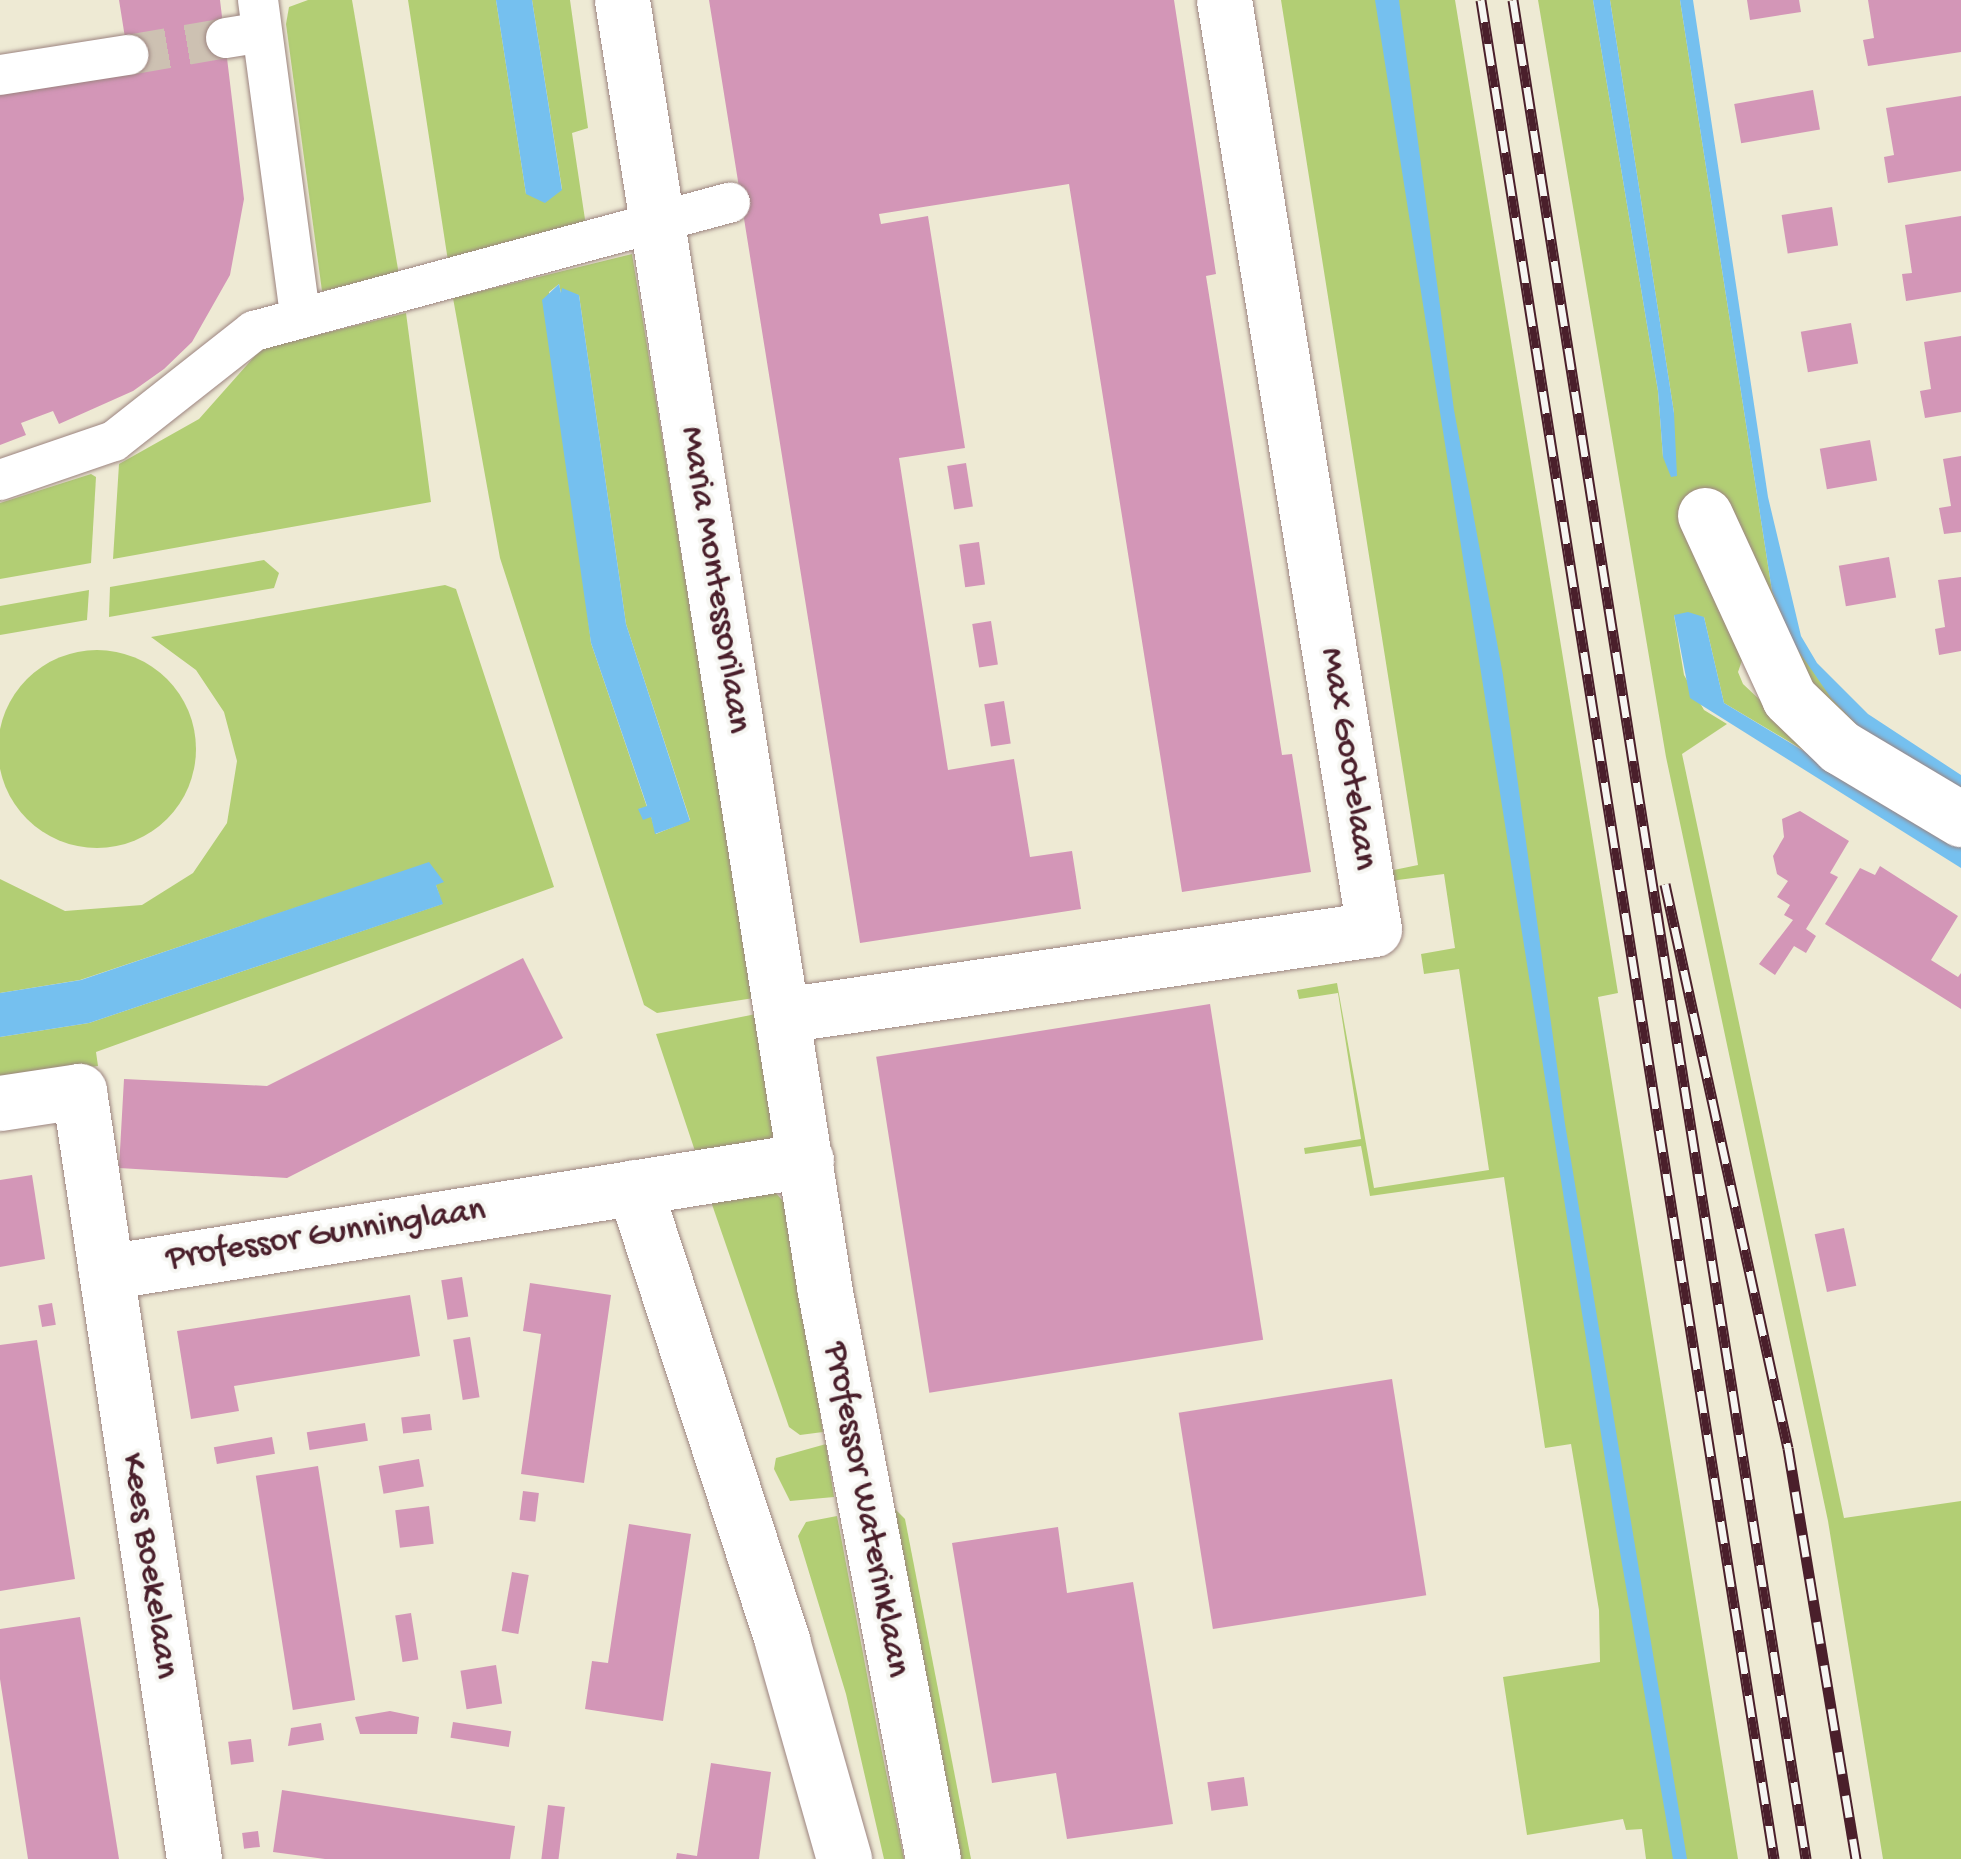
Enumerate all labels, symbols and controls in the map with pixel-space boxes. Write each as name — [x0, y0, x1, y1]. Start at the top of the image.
street label: Maria Montessorilaan — [669, 424, 759, 736]
street label: Max Gootelaan — [1309, 645, 1385, 873]
street label: Professor Gunninglaan — [164, 1190, 488, 1282]
street label: Professor Waterinklaan — [812, 1339, 918, 1681]
street label: Kees Boekelaan — [109, 1450, 187, 1682]

